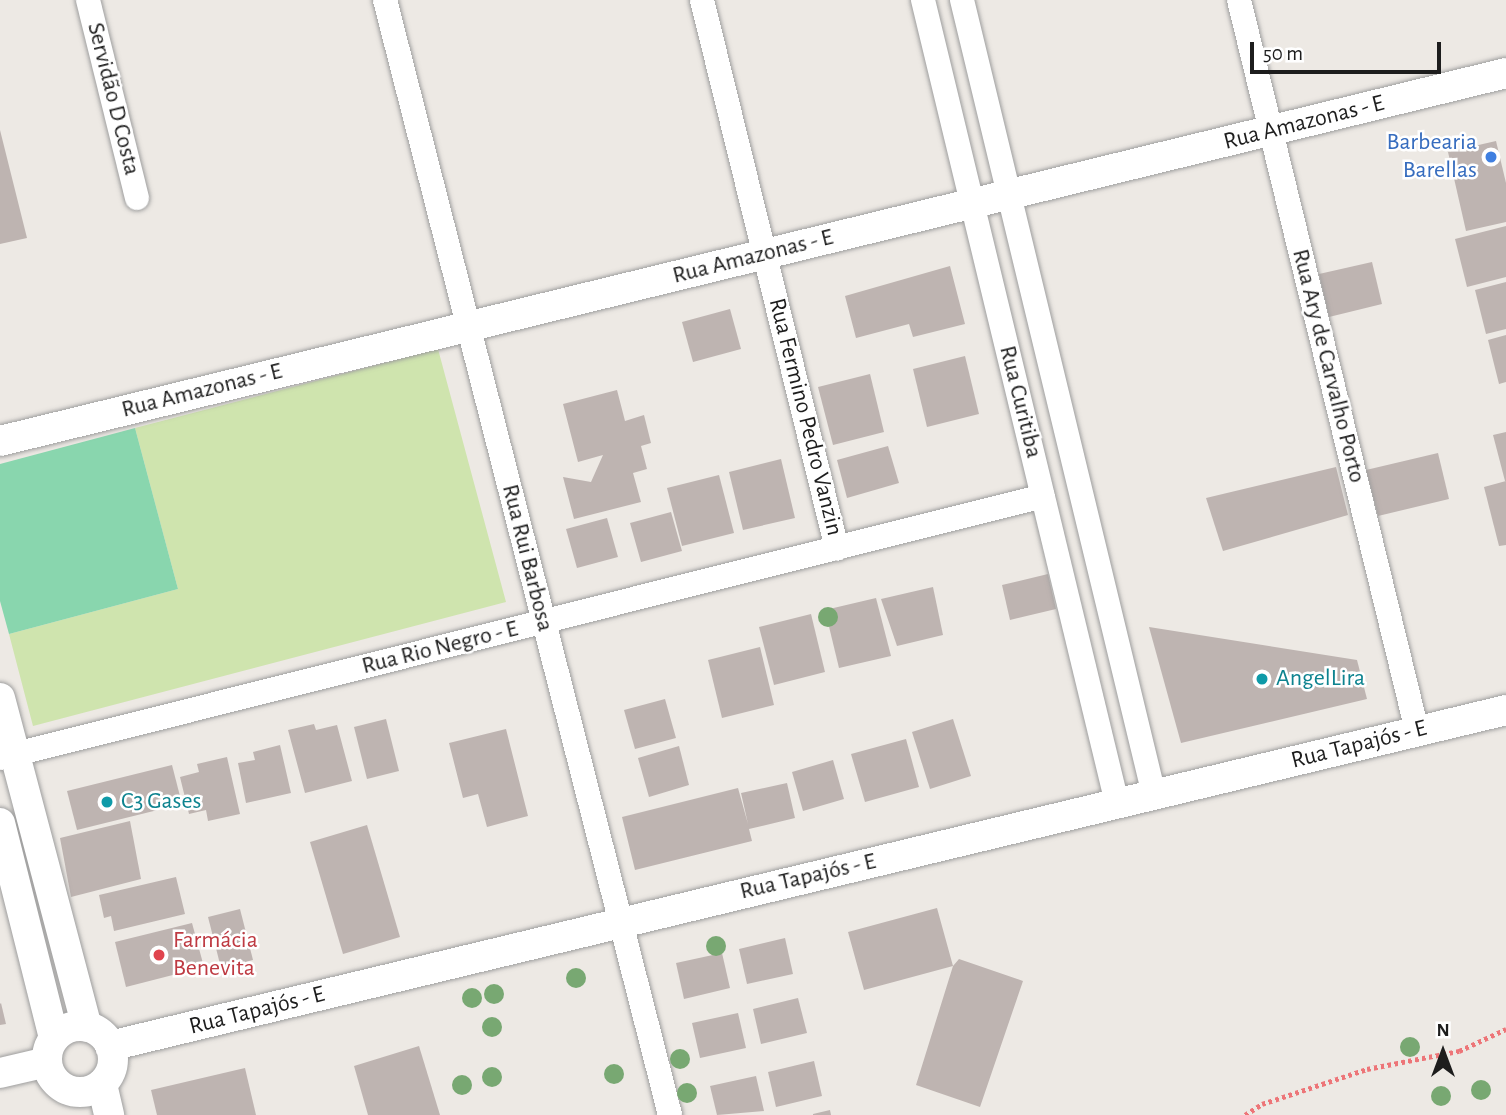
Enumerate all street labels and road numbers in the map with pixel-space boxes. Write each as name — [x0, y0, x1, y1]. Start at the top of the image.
street label: Servidão D Costa — [80, 20, 146, 178]
street label: Rua Amazonas - E — [1221, 89, 1387, 157]
street label: Rua Amazonas - E — [670, 223, 836, 291]
street label: Rua Ary de Carvalho Porto — [1285, 246, 1371, 486]
street label: Rua Fermino Pedro Vanzin — [762, 295, 848, 539]
street label: Rua Curitiba — [992, 343, 1048, 461]
street label: Rua Amazonas - E — [119, 357, 285, 425]
street label: Rua Rui Barbosa — [495, 481, 559, 635]
street label: Rua Rio Negro - E — [359, 615, 521, 681]
street label: Rua Tapajós - E — [1288, 714, 1430, 776]
street label: Rua Tapajós - E — [737, 847, 879, 907]
street label: Rua Tapajós - E — [186, 980, 328, 1042]

